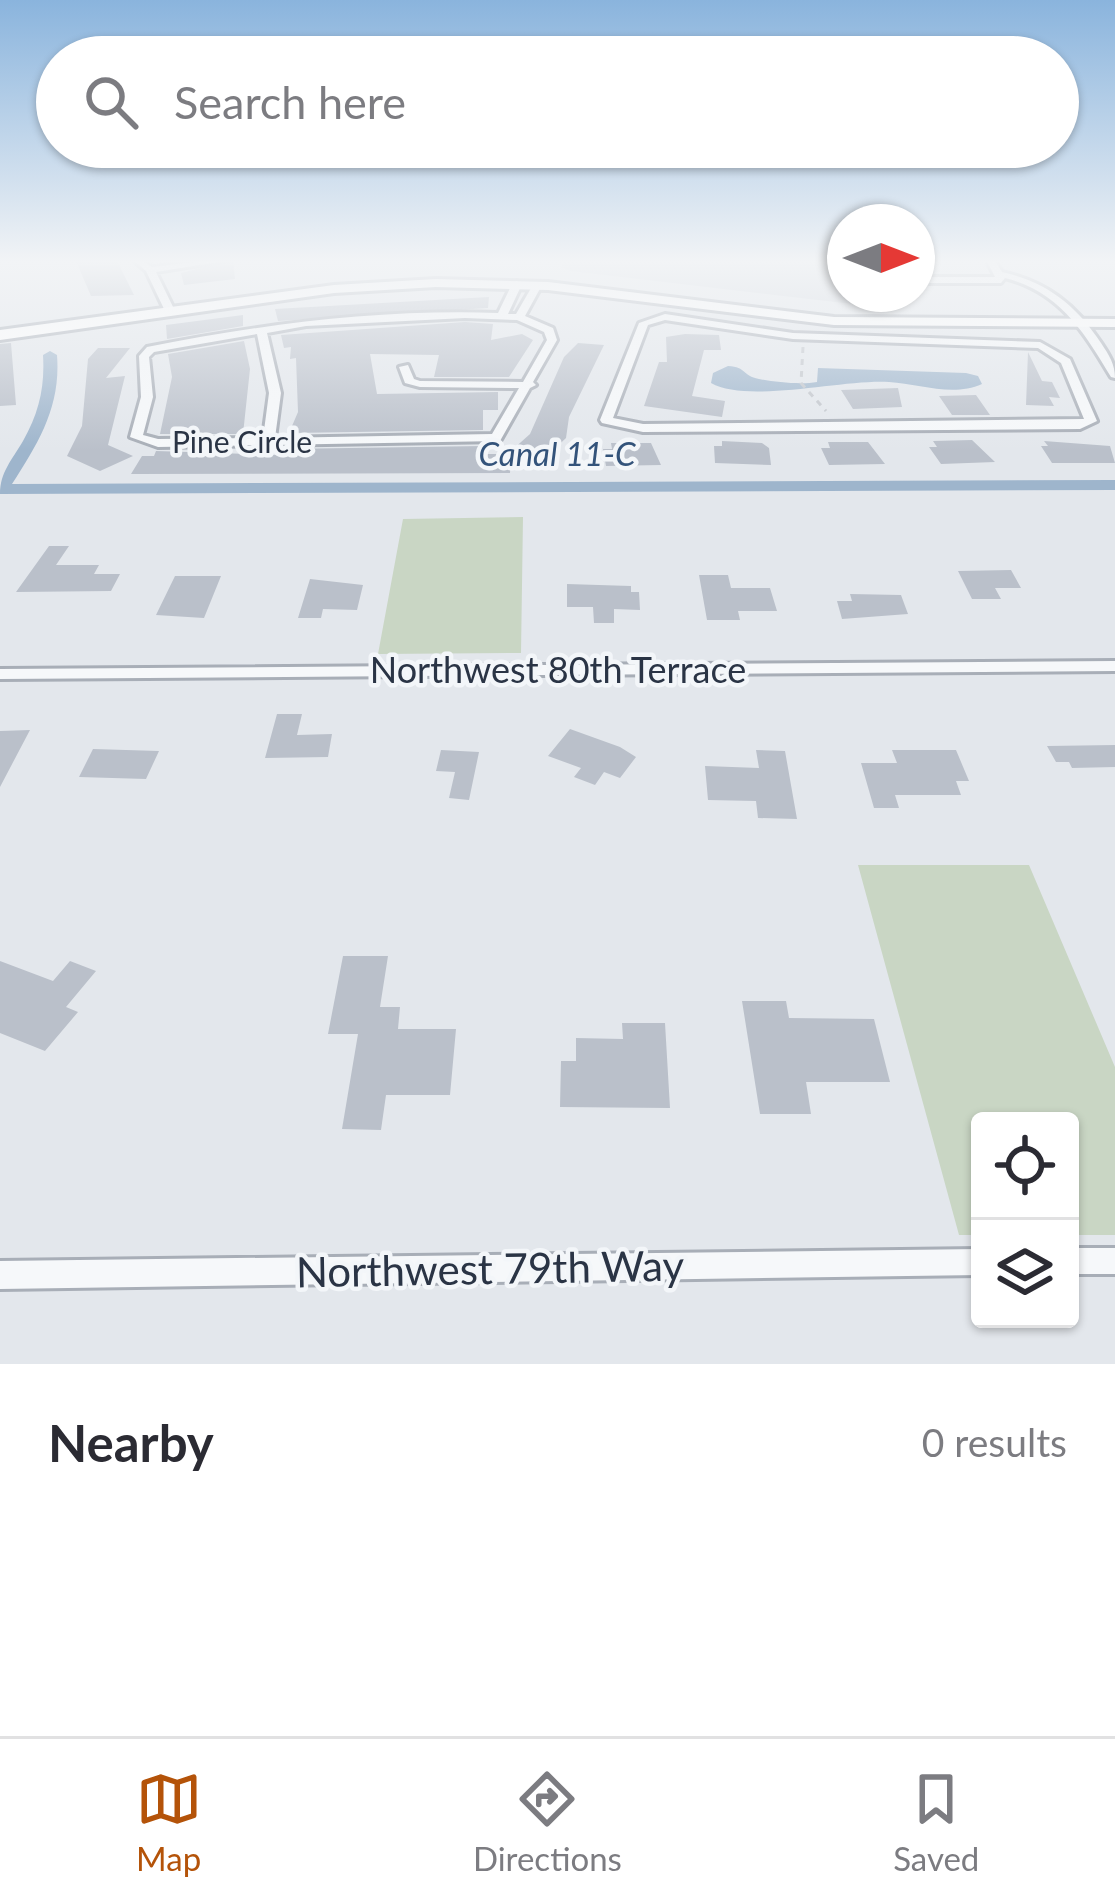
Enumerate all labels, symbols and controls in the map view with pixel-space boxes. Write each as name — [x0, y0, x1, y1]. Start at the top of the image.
search box — [36, 36, 1079, 168]
icon: search — [78, 69, 144, 135]
text: Search here — [174, 75, 406, 129]
north arrow — [827, 204, 935, 312]
street label: Pine Circle — [172, 423, 312, 459]
water label: Canal 11-C — [478, 433, 636, 473]
street label: Northwest 80th Terrace — [370, 647, 746, 691]
map controls — [971, 1112, 1079, 1328]
button: locate — [971, 1112, 1079, 1220]
button: layers — [971, 1220, 1079, 1328]
street label: Northwest 79th Way — [295, 1240, 685, 1296]
text: Nearby — [48, 1412, 214, 1473]
text: 0 results — [922, 1419, 1067, 1465]
tab: Map — [136, 1766, 202, 1878]
tab: Directions — [473, 1766, 622, 1878]
tab: Saved — [893, 1766, 979, 1878]

